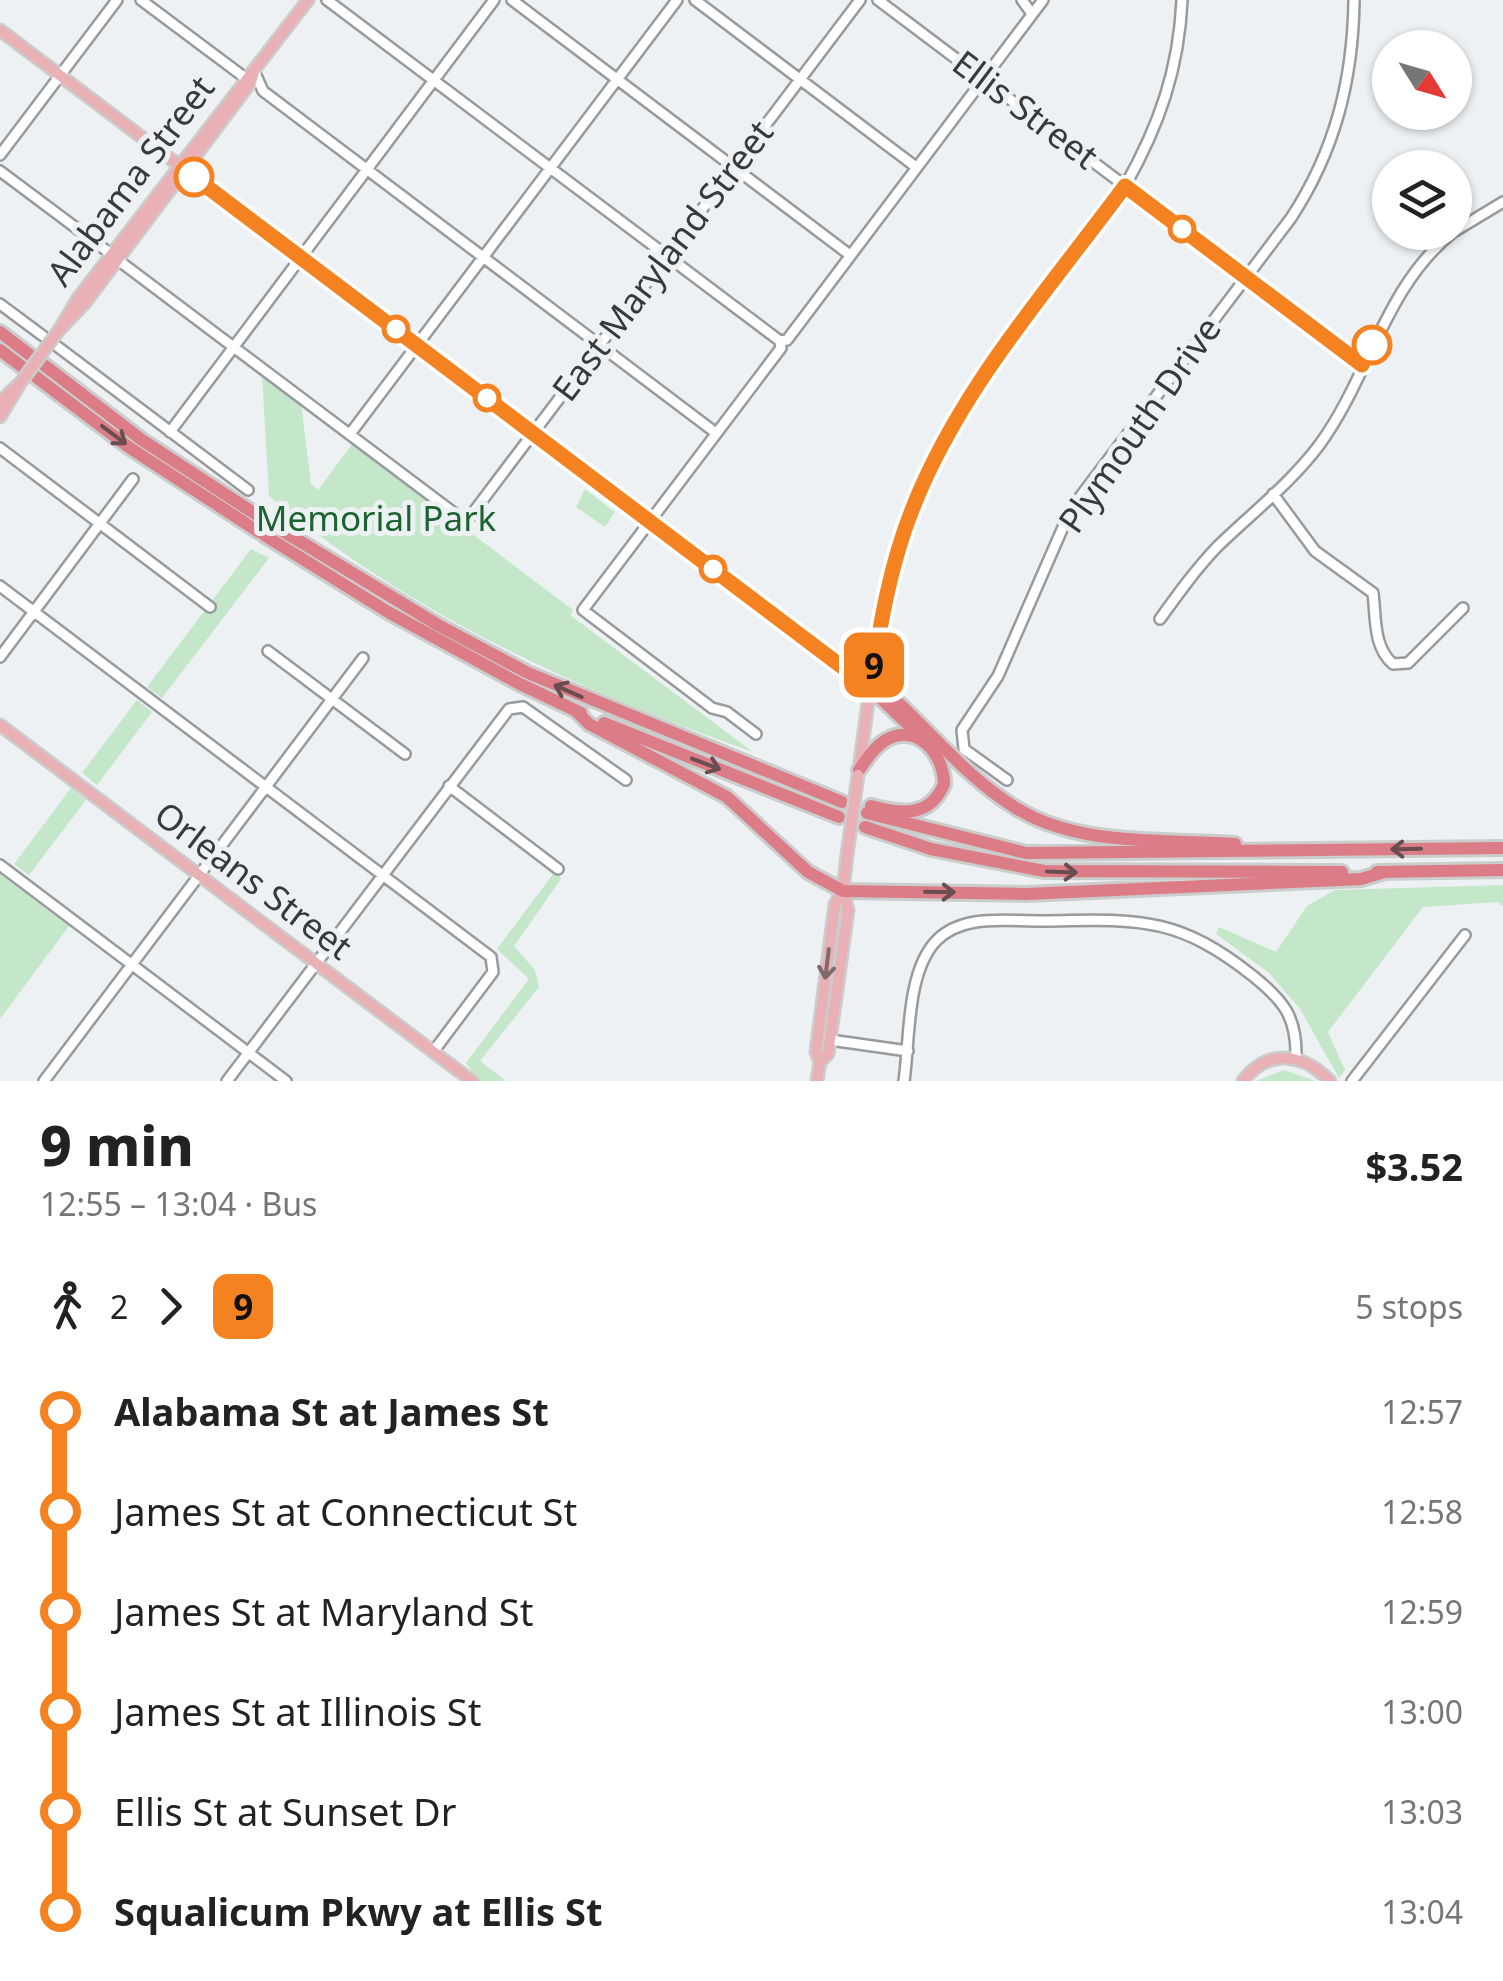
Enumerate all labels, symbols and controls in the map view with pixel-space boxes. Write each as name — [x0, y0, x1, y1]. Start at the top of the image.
north arrow — [1372, 30, 1472, 130]
map controls — [1372, 30, 1472, 250]
street label: Ellis Street — [944, 39, 1108, 179]
street label: Alabama Street — [35, 66, 224, 295]
street label: East Maryland Street — [541, 110, 783, 410]
button: layers — [1372, 150, 1472, 250]
unlabelled marker — [175, 158, 213, 196]
unlabelled marker — [1169, 216, 1195, 242]
street label: Plymouth Drive — [1047, 307, 1231, 541]
unlabelled marker — [383, 316, 409, 342]
unlabelled marker — [1353, 326, 1391, 364]
unlabelled marker — [474, 385, 500, 411]
one-way arrow — [100, 425, 127, 446]
park label: Memorial Park — [256, 494, 497, 541]
unlabelled marker — [700, 556, 726, 582]
line badge: 9 — [842, 632, 906, 698]
text: 9 — [864, 642, 884, 689]
one-way arrow — [554, 681, 584, 700]
one-way arrow — [690, 757, 721, 775]
street label: Orleans Street — [146, 790, 362, 969]
one-way arrow — [1390, 840, 1422, 858]
one-way arrow — [1045, 862, 1077, 881]
one-way arrow — [924, 882, 956, 902]
one-way arrow — [817, 947, 836, 980]
text: 9 min — [40, 1107, 194, 1182]
text: $3.52 — [1365, 1140, 1463, 1192]
text: 12:55 – 13:04 · Bus — [40, 1182, 317, 1225]
icon: walk — [40, 1279, 95, 1334]
icon: forward — [143, 1279, 198, 1334]
text: 9 — [233, 1283, 253, 1330]
text: 2 — [110, 1285, 128, 1328]
text: 5 stops — [1355, 1285, 1463, 1328]
text: Alabama St at James St — [114, 1385, 549, 1437]
text: 12:57 — [1381, 1390, 1463, 1433]
text: James St at Connecticut St — [114, 1485, 577, 1537]
text: 12:58 — [1381, 1490, 1463, 1533]
text: James St at Maryland St — [114, 1585, 533, 1637]
text: 12:59 — [1381, 1590, 1463, 1633]
text: James St at Illinois St — [114, 1685, 481, 1737]
text: 13:00 — [1381, 1690, 1463, 1733]
text: Ellis St at Sunset Dr — [114, 1785, 457, 1837]
text: 13:03 — [1381, 1790, 1463, 1833]
text: Squalicum Pkwy at Ellis St — [114, 1885, 602, 1937]
text: 13:04 — [1381, 1890, 1463, 1933]

